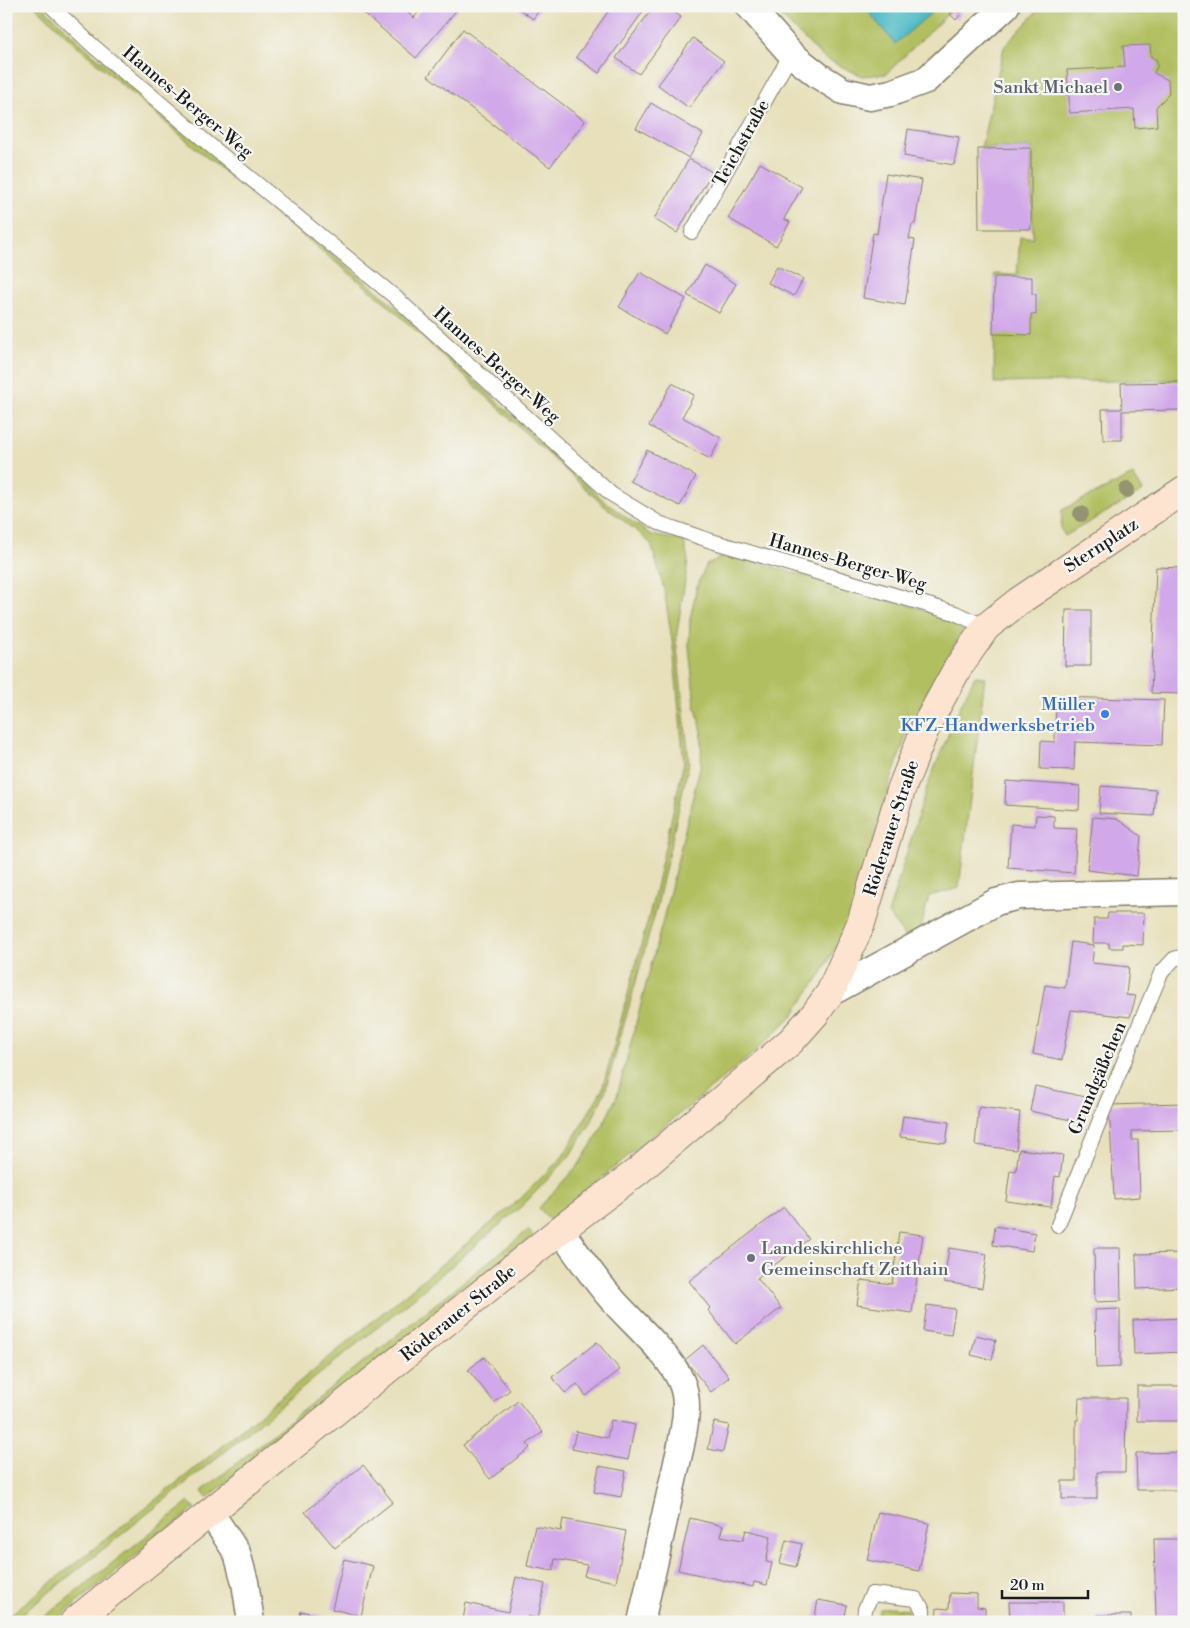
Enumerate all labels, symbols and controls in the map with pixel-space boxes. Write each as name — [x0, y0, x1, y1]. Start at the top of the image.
street label: Hannes-Berger-Weg — [118, 41, 258, 164]
place label: Sankt Michael — [993, 76, 1109, 99]
marker: Sankt Michael — [1112, 81, 1124, 93]
street label: Teichstraße — [708, 96, 775, 191]
street label: Hannes-Berger-Weg — [428, 302, 566, 429]
street label: Sternplatz — [1060, 513, 1143, 578]
street label: Hannes-Berger-Weg — [766, 529, 930, 596]
place label: Müller KFZ-Handwerksbetrieb — [900, 693, 1095, 737]
marker: Müller KFZ-Handwerksbetrieb — [1099, 708, 1111, 720]
street label: Röderauer Straße — [859, 757, 924, 899]
street label: Grundgäßchen — [1063, 1018, 1132, 1138]
place label: Landeskirchliche Gemeinschaft Zeithain — [761, 1237, 949, 1281]
marker: Landeskirchliche Gemeinschaft Zeithain — [745, 1252, 757, 1264]
street label: Röderauer Straße — [396, 1260, 521, 1367]
scale bar — [1002, 1568, 1089, 1600]
text: 20 m — [1010, 1576, 1045, 1595]

